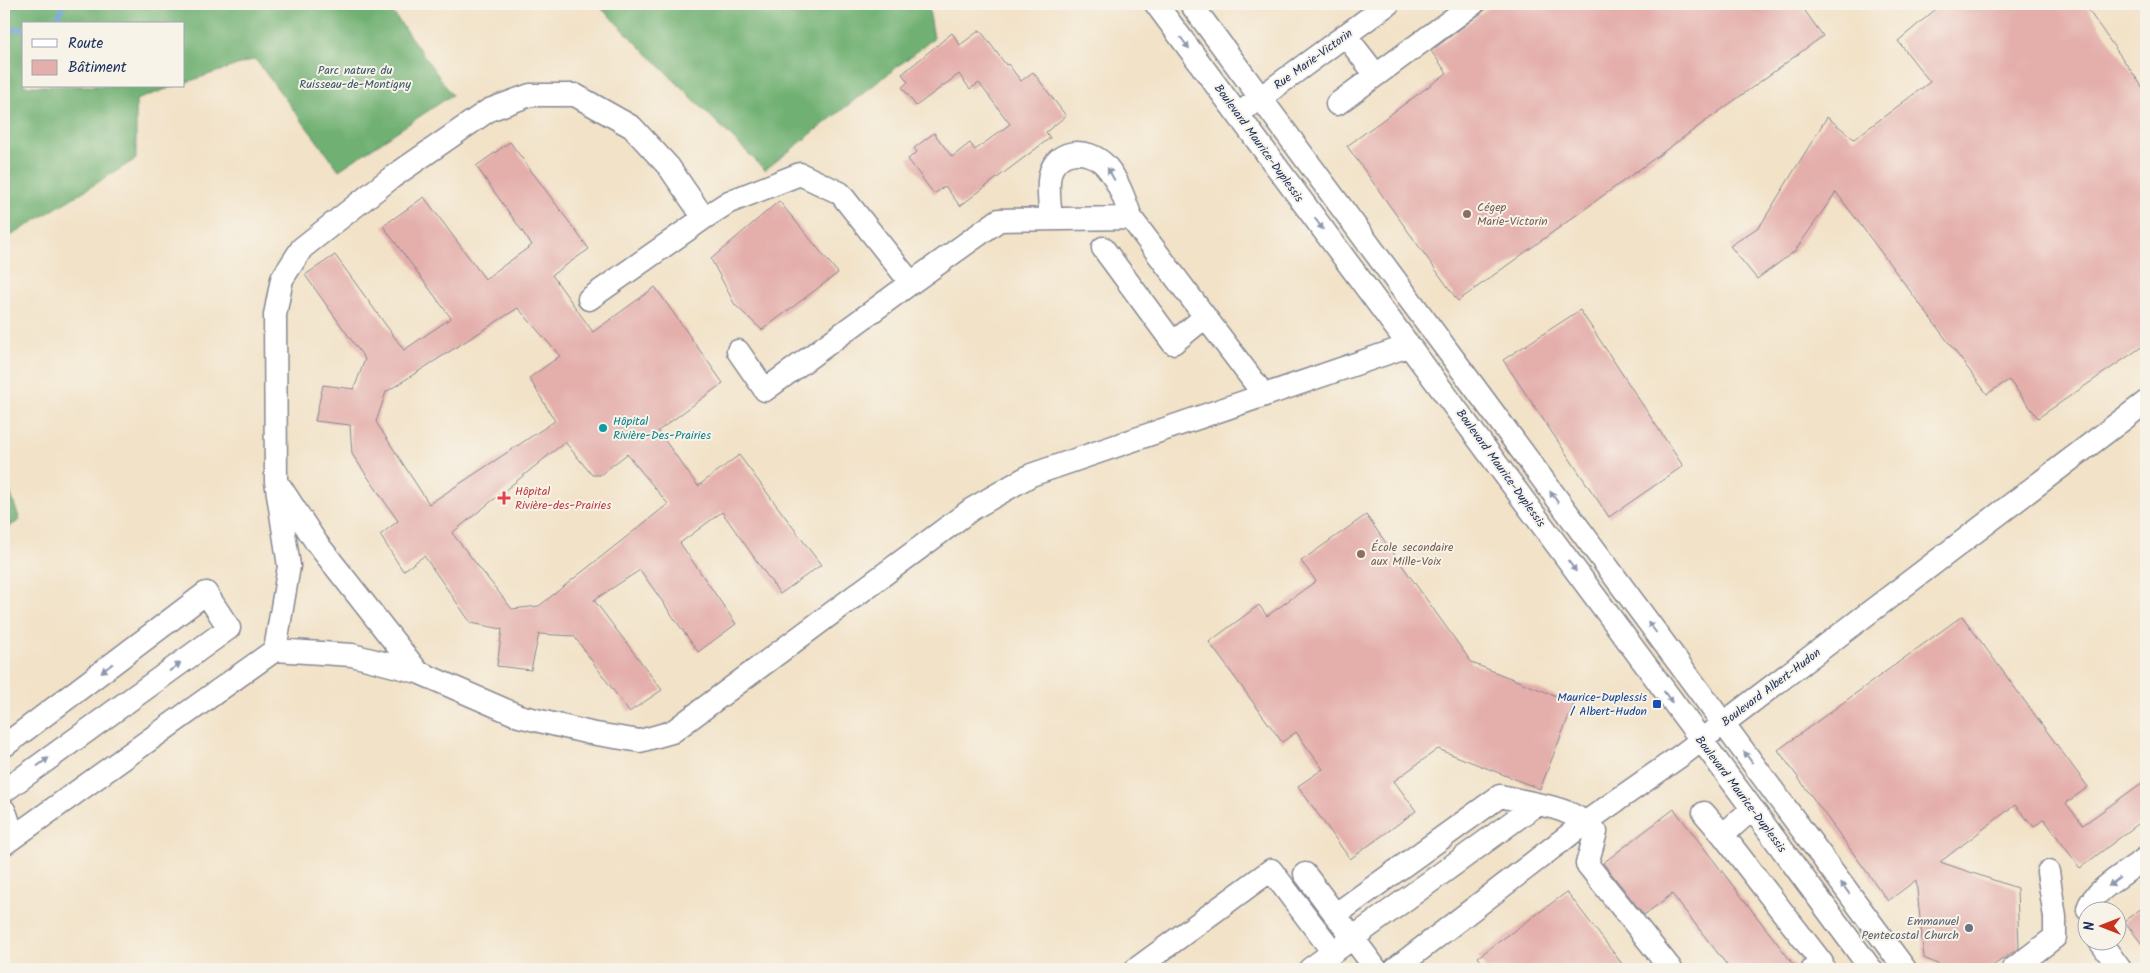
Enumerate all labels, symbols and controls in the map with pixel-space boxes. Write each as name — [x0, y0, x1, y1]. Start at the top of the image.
legend — [22, 22, 185, 88]
street label: Rue Marie-Victorin — [1270, 24, 1357, 95]
text: Route — [68, 32, 104, 56]
one-way arrow — [1180, 36, 1190, 50]
text: Bâtiment — [68, 56, 127, 80]
park label: Parc nature du Ruisseau-de-Montigny — [299, 61, 411, 94]
street label: Boulevard Maurice-Duplessis — [1209, 80, 1308, 206]
one-way arrow — [1106, 167, 1115, 180]
place label: Cégep Marie-Victorin — [1477, 198, 1548, 231]
marker: Cégep Marie-Victorin — [1461, 208, 1473, 220]
one-way arrow — [1314, 217, 1324, 231]
street label: Boulevard Maurice-Duplessis — [1451, 405, 1550, 531]
place label: Hôpital Rivière-Des-Prairies — [613, 412, 711, 445]
marker: Hôpital Rivière-Des-Prairies — [597, 422, 609, 434]
place label: Hôpital Rivière-des-Prairies — [515, 482, 611, 515]
one-way arrow — [1549, 490, 1559, 503]
marker: Hôpital Rivière-des-Prairies — [497, 491, 511, 505]
place label: École secondaire aux Mille-Voix — [1371, 538, 1454, 571]
marker: École secondaire aux Mille-Voix — [1355, 548, 1367, 560]
one-way arrow — [1567, 559, 1577, 573]
one-way arrow — [1646, 621, 1657, 634]
street label: Boulevard Albert-Hudon — [1718, 644, 1825, 731]
one-way arrow — [168, 662, 182, 672]
one-way arrow — [101, 663, 114, 674]
place label: Maurice-Duplessis / Albert-Hudon — [1557, 688, 1647, 721]
one-way arrow — [1663, 690, 1673, 703]
marker: Maurice-Duplessis / Albert-Hudon — [1651, 698, 1663, 710]
street label: Boulevard Maurice-Duplessis — [1690, 732, 1791, 857]
one-way arrow — [1743, 751, 1754, 764]
one-way arrow — [36, 757, 49, 768]
one-way arrow — [2108, 876, 2121, 887]
one-way arrow — [1840, 881, 1850, 895]
north arrow — [2078, 900, 2128, 950]
place label: Emmanuel Pentecostal Church — [1862, 912, 1959, 945]
text: N — [2079, 921, 2101, 930]
marker: Emmanuel Pentecostal Church — [1963, 922, 1975, 934]

